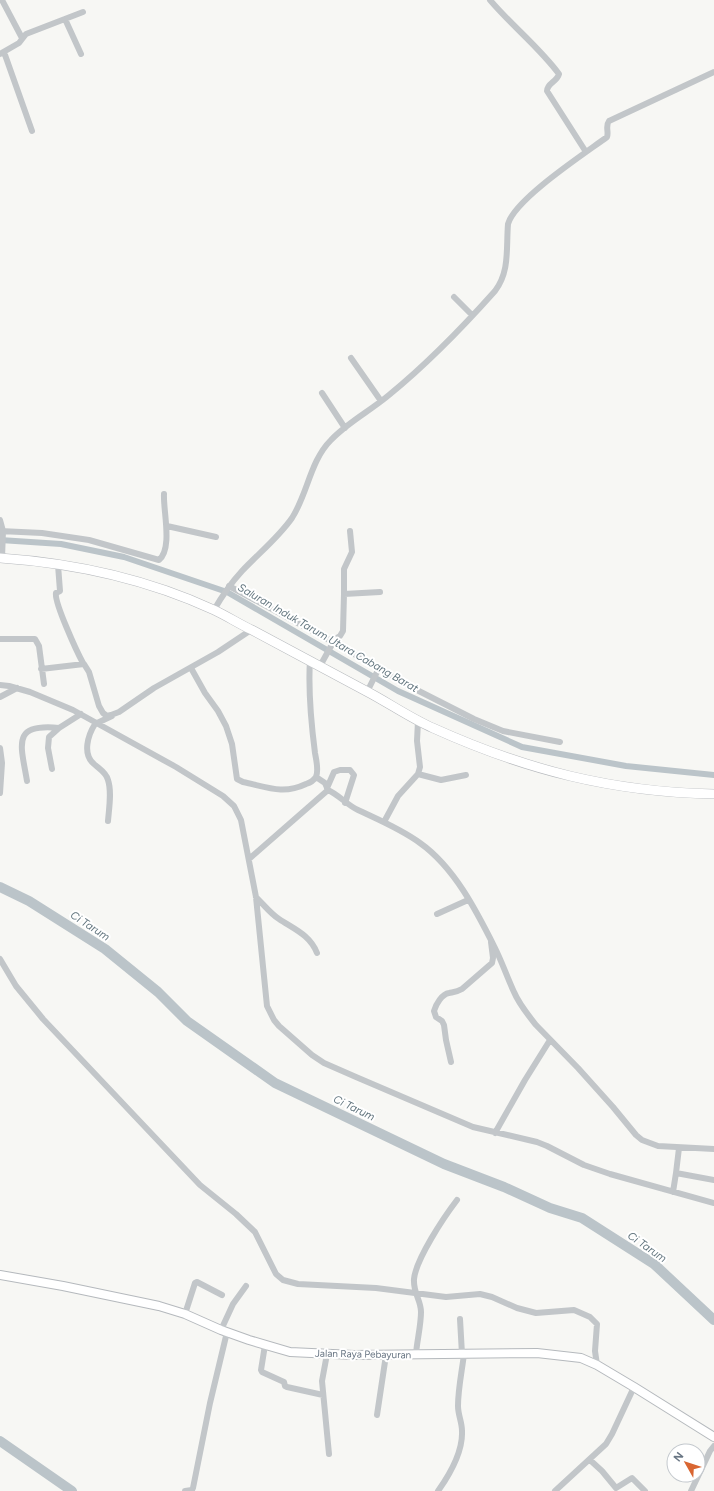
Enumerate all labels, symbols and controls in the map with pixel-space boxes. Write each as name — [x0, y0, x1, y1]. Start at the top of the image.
water label: Saluran Induk Tarum Utara Cabang Barat — [236, 581, 421, 696]
water label: Ci Tarum — [68, 908, 113, 944]
water label: Ci Tarum — [331, 1092, 377, 1124]
water label: Ci Tarum — [625, 1229, 669, 1265]
street label: Jalan Raya Pebayuran — [315, 1347, 412, 1361]
north arrow — [666, 1443, 706, 1483]
text: N — [671, 1450, 686, 1464]

